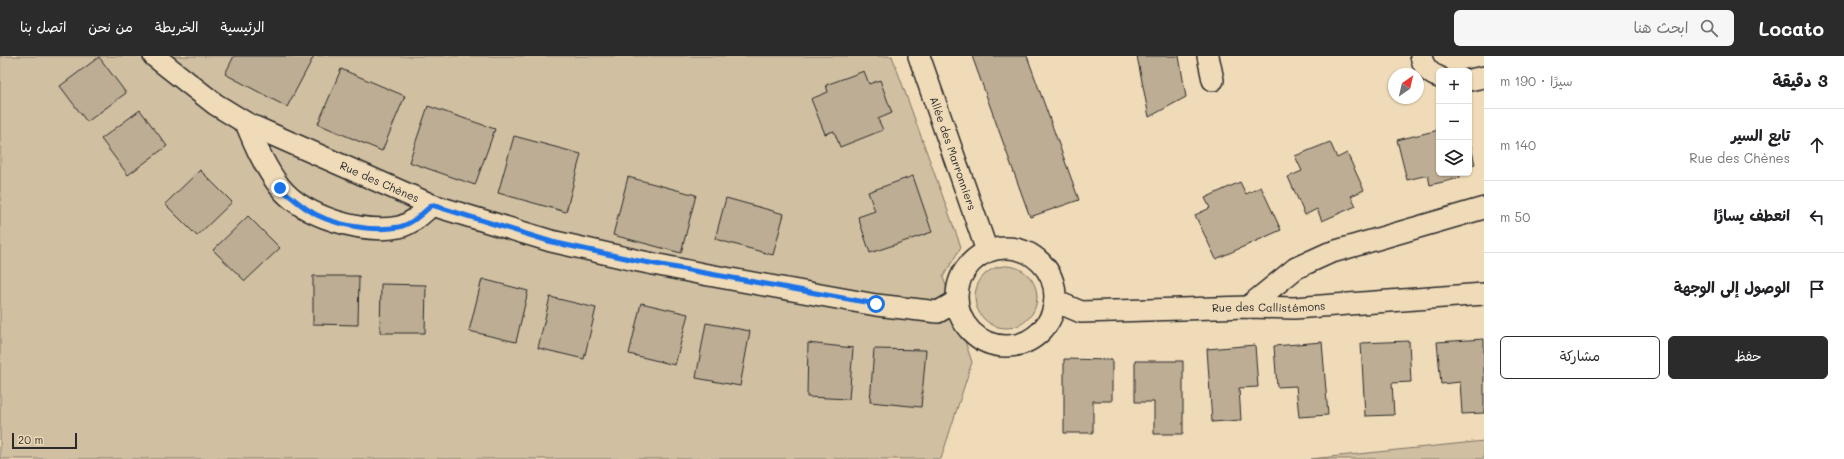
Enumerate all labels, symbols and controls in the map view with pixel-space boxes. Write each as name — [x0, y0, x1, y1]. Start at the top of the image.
search box — [1454, 10, 1734, 46]
text: Locato — [1758, 16, 1824, 41]
text: اتصل بنا — [20, 17, 66, 36]
text: من نحن — [88, 17, 133, 36]
text: الخريطة — [155, 17, 199, 36]
text: الرئيسية — [221, 17, 264, 36]
text: ابحث هنا — [1633, 17, 1688, 37]
icon: search — [1698, 17, 1720, 39]
north arrow — [1388, 68, 1424, 104]
map controls — [1436, 68, 1472, 176]
button: + — [1436, 68, 1472, 104]
text: 3 دقيقة — [1772, 69, 1828, 91]
text: سيرًا · 190 m — [1500, 72, 1573, 89]
street label: Allée des Marronniers — [927, 94, 980, 212]
button: − — [1436, 104, 1472, 140]
text: تابع السير — [1731, 125, 1790, 145]
icon: ahead — [1806, 134, 1828, 156]
text: 140 m — [1500, 136, 1536, 153]
button: layers — [1436, 140, 1472, 176]
text: Rue des Chènes — [1689, 149, 1790, 166]
street label: Rue des Chènes — [338, 157, 422, 206]
route end — [271, 179, 289, 197]
text: انعطف يسارًا — [1714, 205, 1790, 225]
icon: left — [1806, 206, 1828, 228]
text: 50 m — [1500, 208, 1530, 225]
text: الوصول إلى الوجهة — [1674, 277, 1790, 297]
icon: arrive — [1806, 278, 1828, 300]
route start — [867, 295, 885, 313]
street label: Rue des Callistémons — [1212, 298, 1326, 315]
button: مشاركة — [1500, 336, 1660, 379]
button: حفظ — [1668, 336, 1828, 379]
scale bar — [12, 431, 77, 450]
text: 20 m — [18, 432, 43, 447]

